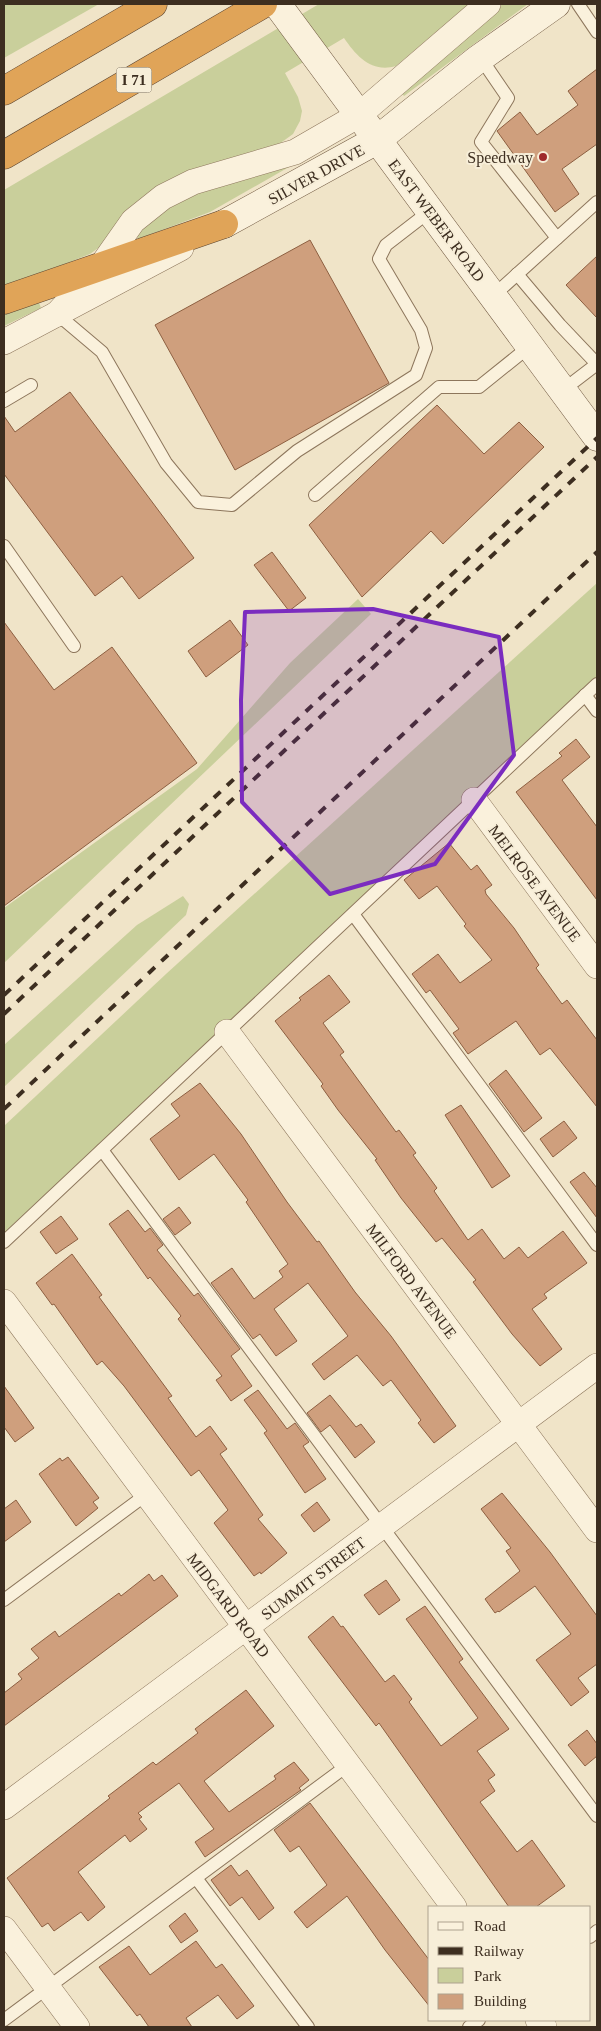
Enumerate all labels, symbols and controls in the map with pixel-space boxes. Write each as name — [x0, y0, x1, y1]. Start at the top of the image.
road number: I 71 — [116, 68, 152, 92]
street label: SILVER DRIVE — [265, 141, 367, 208]
place label: Speedway — [467, 149, 533, 167]
marker: Speedway — [537, 151, 549, 163]
street label: EAST WEBER ROAD — [385, 156, 488, 285]
street label: MELROSE AVENUE — [485, 822, 584, 945]
street label: MILFORD AVENUE — [363, 1221, 460, 1342]
street label: SUMMIT STREET — [258, 1533, 369, 1623]
street label: MIDGARD ROAD — [184, 1550, 273, 1661]
legend — [428, 1906, 591, 2021]
text: Road — [474, 1918, 506, 1934]
text: Railway — [474, 1943, 524, 1959]
text: Park — [474, 1968, 502, 1984]
text: Building — [474, 1993, 527, 2009]

